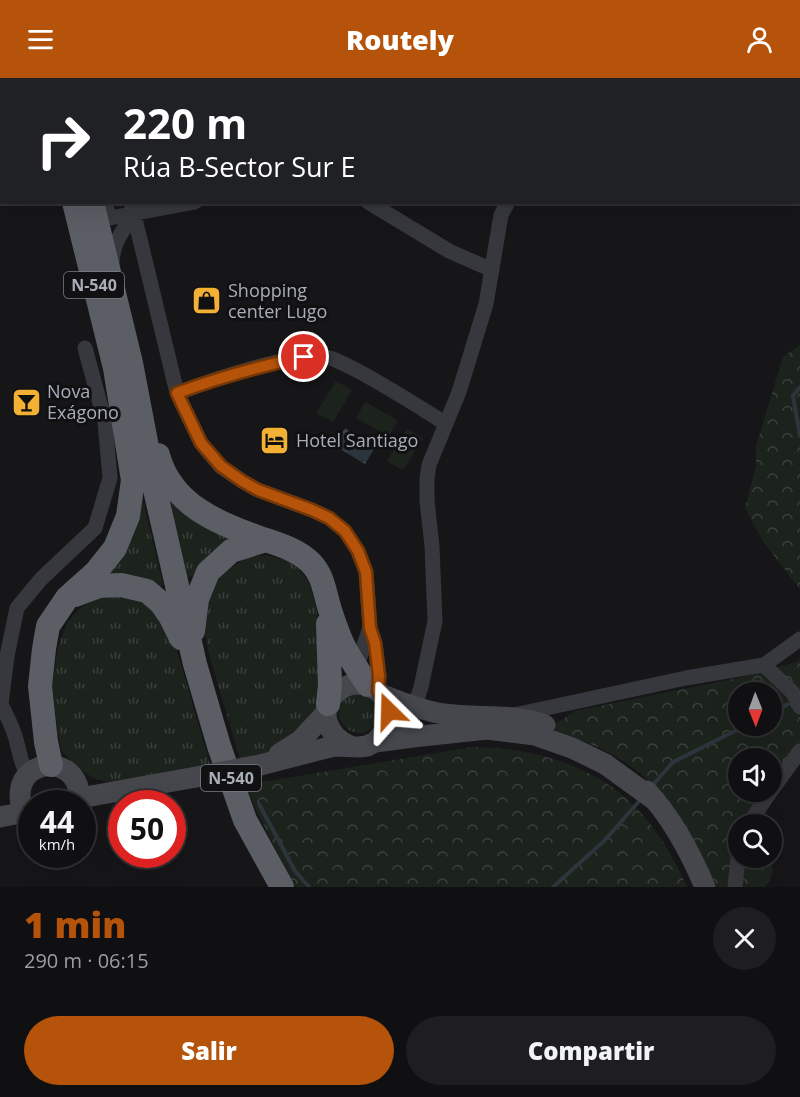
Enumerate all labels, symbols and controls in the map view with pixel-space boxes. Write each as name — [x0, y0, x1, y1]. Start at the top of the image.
text: Routely — [346, 21, 454, 58]
icon: menu — [24, 23, 57, 56]
icon: person — [743, 23, 776, 56]
text: 220 m — [123, 94, 247, 151]
icon: right — [24, 102, 102, 180]
text: Rúa B-Sector Sur E — [123, 148, 356, 185]
road number: N-540 — [64, 272, 124, 298]
place label: Shopping center Lugo — [228, 278, 327, 323]
shop icon: Shopping center Lugo — [191, 285, 223, 317]
pin — [278, 331, 329, 382]
icon: arrive — [287, 340, 320, 373]
place label: Nova Exágono — [47, 379, 119, 424]
bar icon: Nova Exágono — [10, 386, 42, 418]
hotel icon: Hotel Santiago — [259, 425, 291, 457]
place label: Hotel Santiago — [296, 428, 418, 452]
position arrow — [357, 679, 421, 743]
north arrow — [728, 682, 782, 736]
map controls — [728, 682, 782, 868]
button: sound — [728, 748, 782, 802]
road number: N-540 — [201, 765, 261, 791]
speed limit sign: 50 — [108, 790, 186, 868]
text: 44 — [40, 801, 74, 842]
button: search — [728, 814, 782, 868]
text: km/h — [39, 834, 75, 854]
text: 1 min — [24, 900, 126, 949]
button: close — [713, 907, 776, 970]
text: 290 m · 06:15 — [24, 947, 149, 974]
button: Salir — [24, 1016, 394, 1085]
button: Compartir — [406, 1016, 776, 1085]

